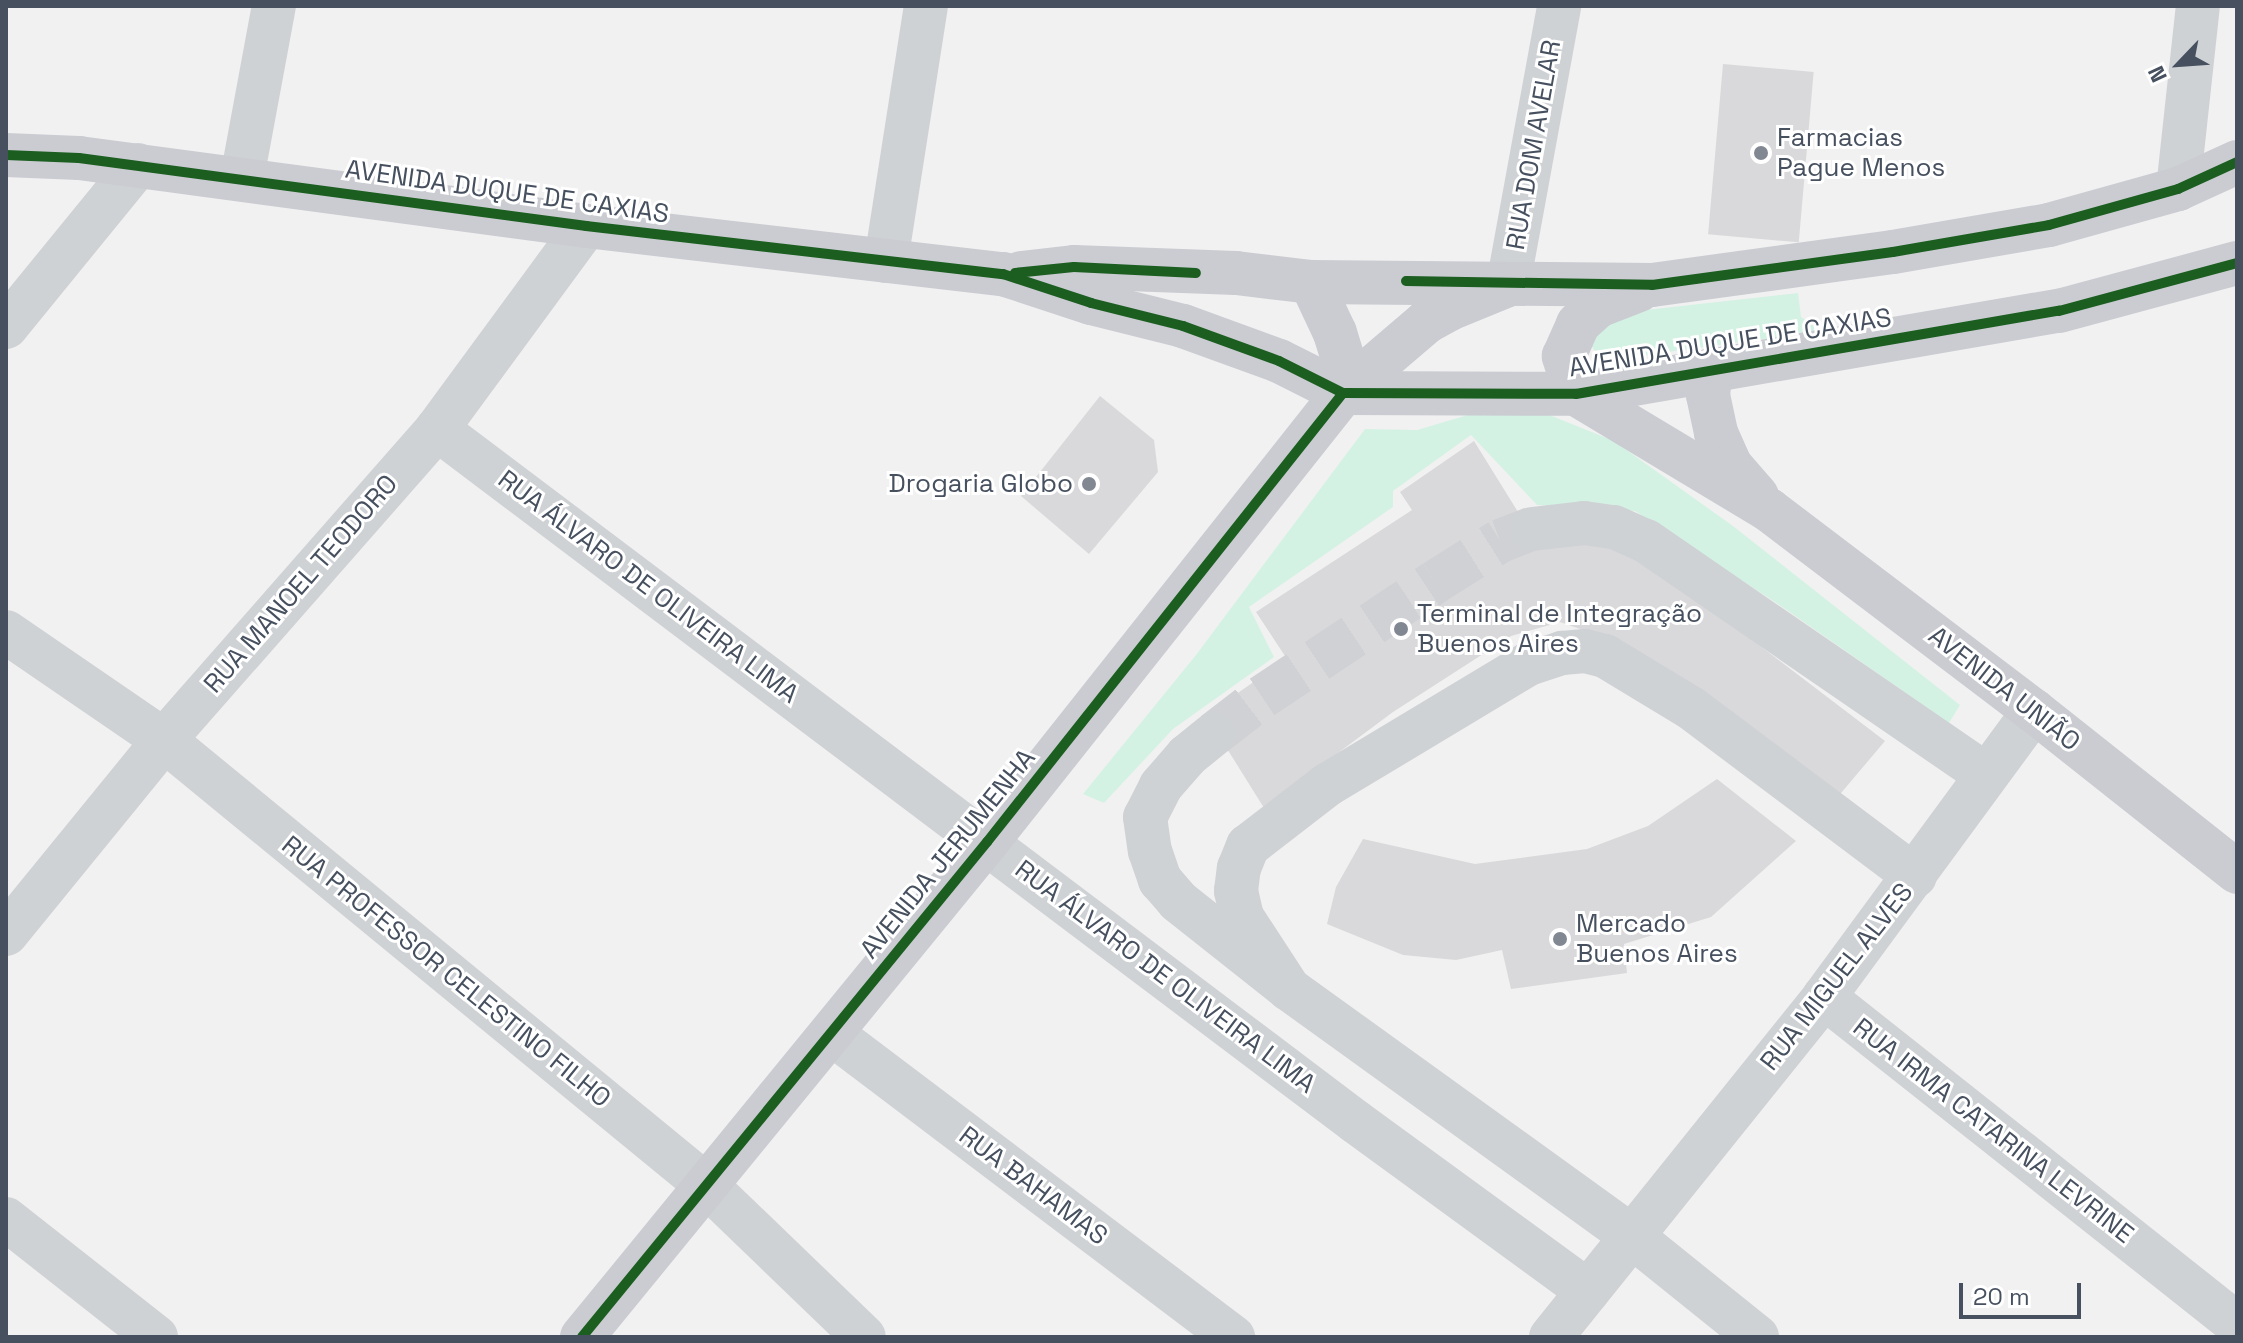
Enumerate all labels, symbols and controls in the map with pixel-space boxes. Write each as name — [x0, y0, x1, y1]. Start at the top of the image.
north arrow — [2139, 24, 2219, 104]
street label: RUA DOM AVELAR — [1500, 37, 1568, 253]
text: N — [2141, 62, 2173, 87]
place label: Farmacias Pague Menos — [1777, 122, 1945, 184]
marker: Farmacias Pague Menos — [1752, 144, 1770, 162]
street label: AVENIDA DUQUE DE CAXIAS — [343, 154, 671, 230]
street label: AVENIDA DUQUE DE CAXIAS — [1566, 302, 1894, 384]
street label: RUA ÁLVARO DE OLIVEIRA LIMA — [491, 464, 805, 710]
street label: RUA MANOEL TEODORO — [197, 468, 405, 700]
place label: Drogaria Globo — [889, 468, 1073, 500]
marker: Drogaria Globo — [1080, 475, 1098, 493]
place label: Terminal de Integração Buenos Aires — [1417, 598, 1702, 660]
marker: Terminal de Integração Buenos Aires — [1392, 620, 1410, 638]
street label: AVENIDA UNIÃO — [1922, 620, 2086, 758]
street label: AVENIDA JERUMENHA — [854, 743, 1042, 965]
street label: RUA PROFESSOR CELESTINO FILHO — [275, 830, 617, 1114]
street label: RUA ÁLVARO DE OLIVEIRA LIMA — [1008, 854, 1322, 1100]
street label: RUA MIGUEL ALVES — [1754, 877, 1920, 1077]
place label: Mercado Buenos Aires — [1576, 908, 1738, 970]
marker: Mercado Buenos Aires — [1551, 930, 1569, 948]
street label: RUA IRMA CATARINA LEVRINE — [1846, 1012, 2140, 1250]
street label: RUA BAHAMAS — [953, 1120, 1113, 1252]
scale bar — [1963, 1267, 2085, 1317]
text: 20 m — [1973, 1281, 2030, 1312]

